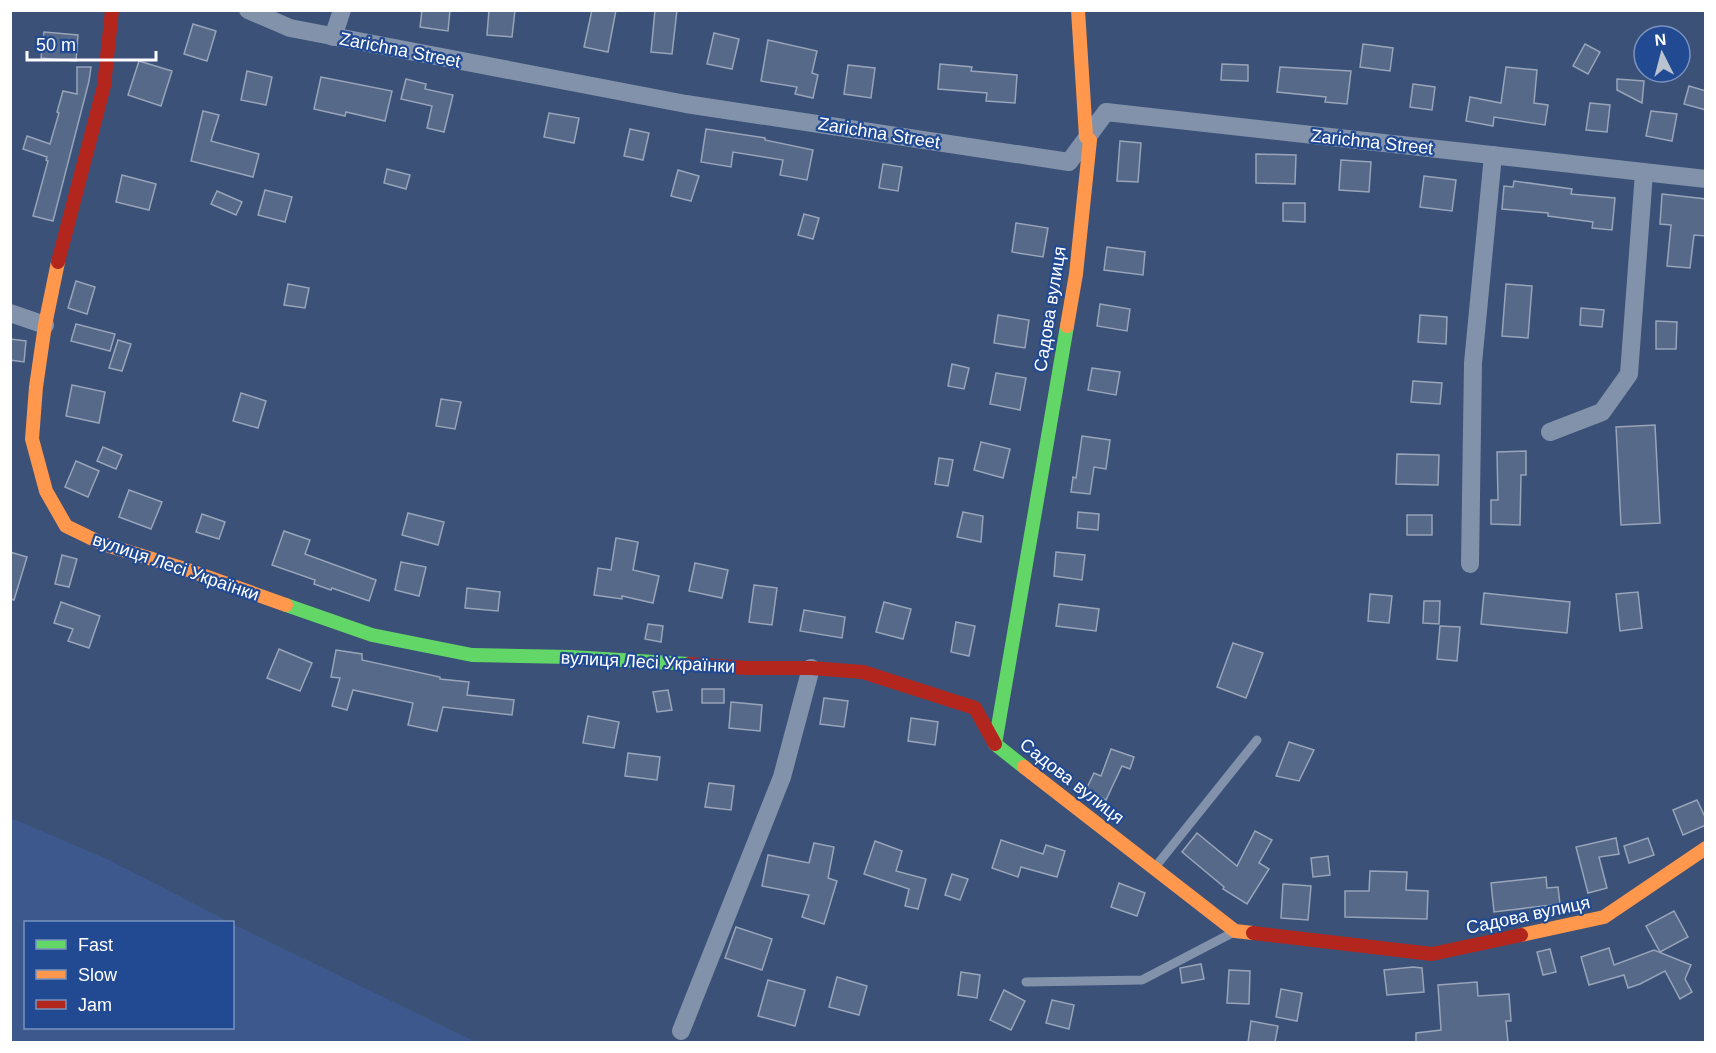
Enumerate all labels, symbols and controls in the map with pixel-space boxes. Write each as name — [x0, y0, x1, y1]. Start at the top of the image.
scale bar — [27, 24, 156, 62]
north arrow — [1632, 24, 1692, 84]
street label: Zarichna Street — [338, 28, 462, 72]
text: N — [1654, 31, 1667, 49]
text: 50 m — [36, 35, 76, 55]
street label: Zarichna Street — [817, 113, 941, 153]
street label: Zarichna Street — [1310, 126, 1434, 158]
street label: Садова вулиця — [1030, 245, 1070, 373]
street label: вулиця Лесі Українки — [90, 529, 262, 605]
street label: вулиця Лесі Українки — [560, 647, 736, 677]
street label: Садова вулиця — [1016, 734, 1128, 828]
street label: Садова вулиця — [1464, 892, 1592, 938]
legend — [24, 921, 234, 1029]
text: Fast — [78, 935, 113, 955]
text: Slow — [78, 965, 118, 985]
text: Jam — [78, 995, 112, 1015]

